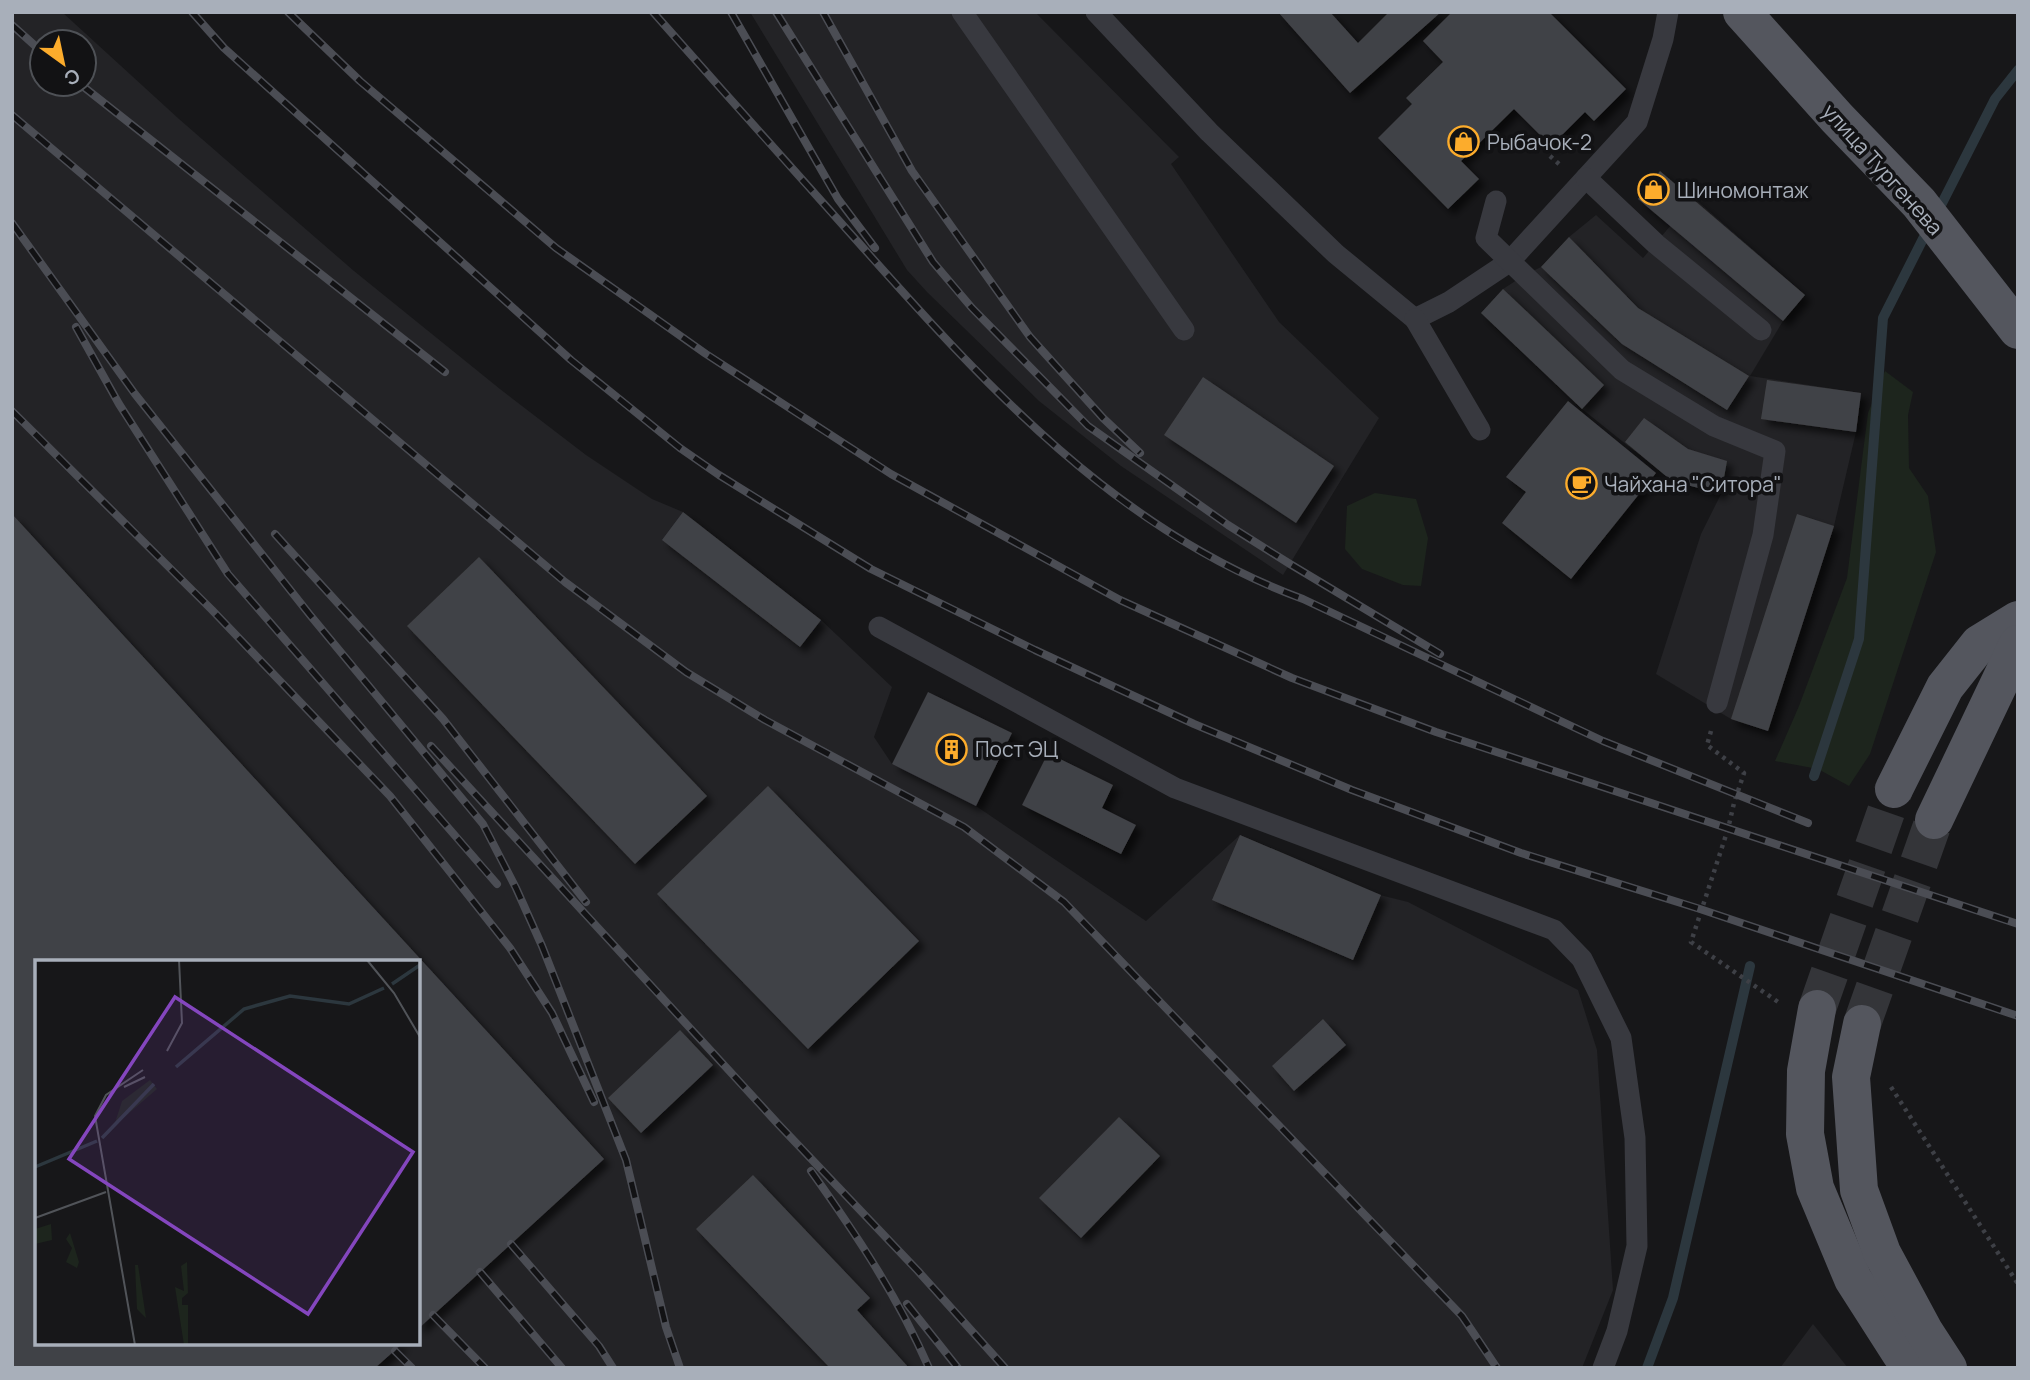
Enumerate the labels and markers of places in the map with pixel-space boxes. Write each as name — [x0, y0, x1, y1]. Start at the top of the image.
shop icon: Рыбачок-2 — [1447, 125, 1481, 159]
place label: Рыбачок-2 — [1487, 128, 1592, 156]
shop icon: Шиномонтаж — [1637, 173, 1671, 207]
place label: Шиномонтаж — [1677, 176, 1809, 204]
cafe icon: Чайхана "Ситора" — [1564, 467, 1598, 501]
place label: Чайхана "Ситора" — [1604, 470, 1782, 498]
building icon: Пост ЭЦ — [935, 732, 969, 766]
place label: Пост ЭЦ — [975, 735, 1058, 763]

